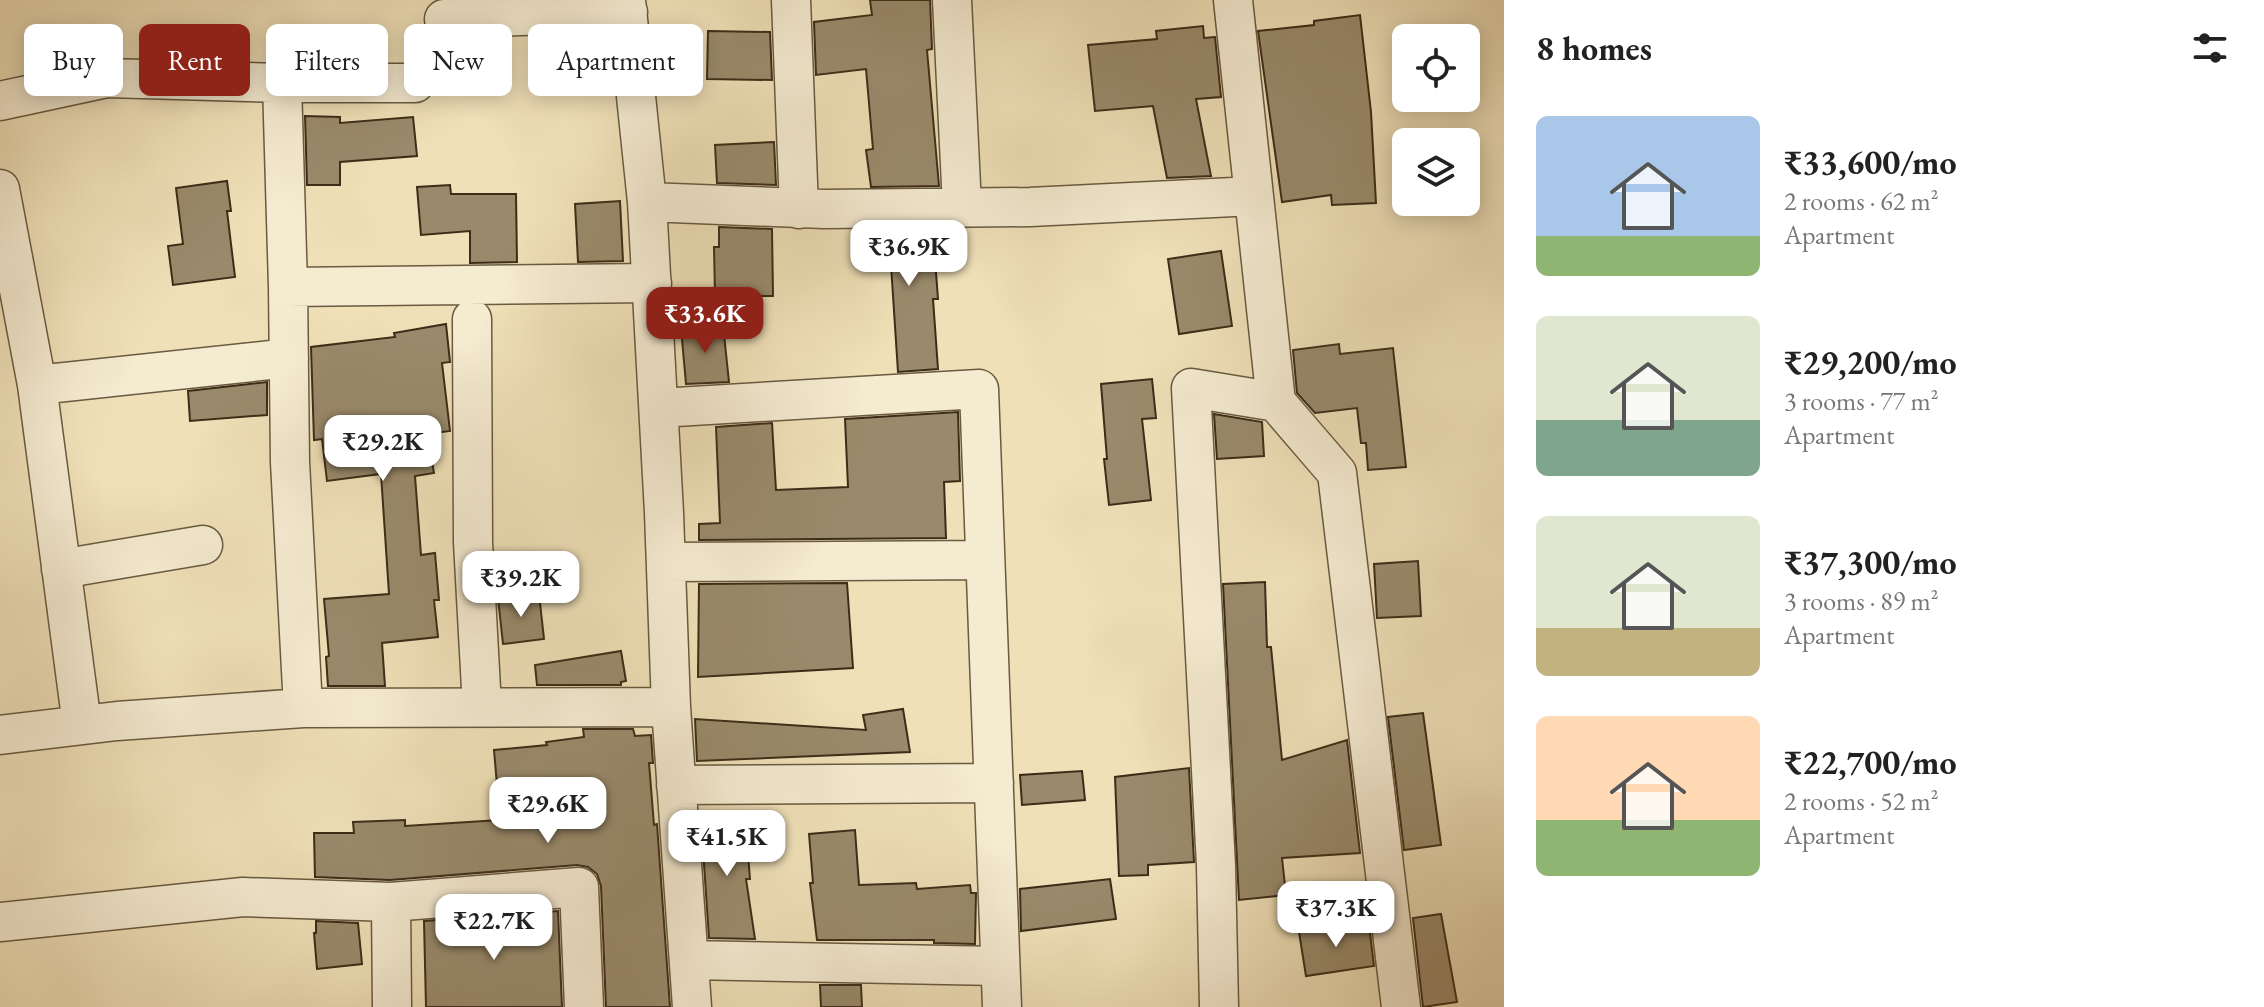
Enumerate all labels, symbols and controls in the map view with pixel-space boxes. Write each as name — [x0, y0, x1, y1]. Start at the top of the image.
chip: Buy — [24, 24, 123, 96]
chip: Rent — [139, 24, 250, 96]
chip: Filters — [266, 24, 388, 96]
chip: New — [404, 24, 512, 96]
chip: Apartment — [528, 24, 703, 96]
map controls — [1392, 24, 1480, 216]
button: locate — [1392, 24, 1480, 112]
text: 8 homes — [1536, 26, 1652, 70]
icon: filters — [2188, 26, 2232, 70]
button: layers — [1392, 128, 1480, 216]
text: ₹33,600/mo — [1784, 140, 1957, 184]
icon: home — [1600, 148, 1696, 244]
text: 2 rooms · 62 m² — [1784, 184, 1939, 218]
text: Apartment — [1784, 218, 1894, 252]
pin: ₹36.9K — [844, 220, 974, 288]
text: ₹36.9K — [868, 229, 950, 263]
pin: ₹33.6K — [640, 287, 770, 355]
text: ₹33.6K — [664, 296, 746, 330]
text: ₹29,200/mo — [1784, 340, 1957, 384]
icon: home — [1600, 348, 1696, 444]
text: 3 rooms · 77 m² — [1784, 384, 1939, 418]
pin: ₹29.2K — [318, 415, 448, 483]
text: Apartment — [1784, 418, 1894, 452]
text: ₹29.2K — [342, 424, 424, 458]
text: ₹37,300/mo — [1784, 540, 1957, 584]
icon: home — [1600, 548, 1696, 644]
pin: ₹39.2K — [456, 551, 586, 619]
text: ₹39.2K — [480, 560, 562, 594]
text: 3 rooms · 89 m² — [1784, 584, 1939, 618]
text: Apartment — [1784, 618, 1894, 652]
text: ₹22,700/mo — [1784, 740, 1957, 784]
icon: home — [1600, 748, 1696, 844]
pin: ₹29.6K — [483, 777, 613, 845]
text: 2 rooms · 52 m² — [1784, 784, 1939, 818]
text: ₹29.6K — [507, 786, 589, 820]
pin: ₹41.5K — [662, 810, 792, 878]
text: Apartment — [1784, 818, 1894, 852]
text: ₹41.5K — [686, 819, 768, 853]
pin: ₹37.3K — [1271, 881, 1401, 949]
text: ₹37.3K — [1295, 890, 1377, 924]
pin: ₹22.7K — [429, 894, 559, 962]
text: ₹22.7K — [453, 903, 535, 937]

